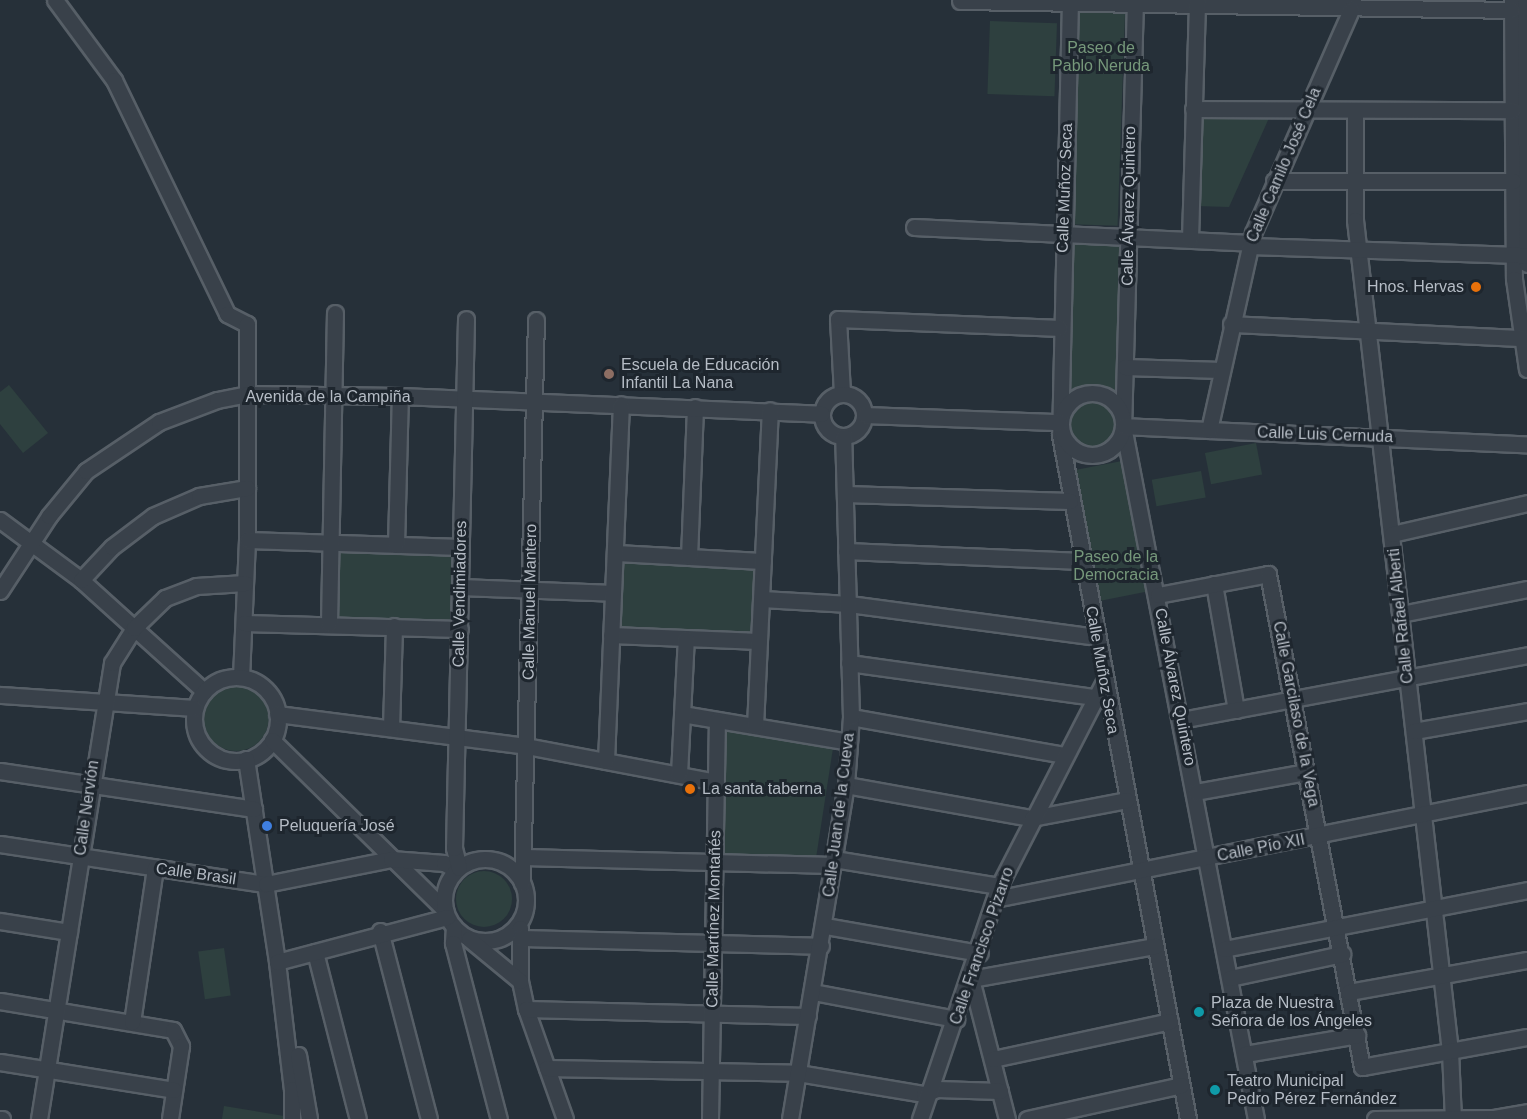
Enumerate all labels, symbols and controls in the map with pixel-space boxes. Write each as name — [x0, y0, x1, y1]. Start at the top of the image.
park label: Paseo de Pablo Neruda — [1052, 38, 1150, 76]
street label: Calle Camilo José Cela — [1243, 85, 1325, 245]
street label: Calle Muñoz Seca — [1053, 123, 1077, 253]
street label: Calle Álvarez Quintero — [1118, 126, 1140, 286]
place label: Hnos. Hervas — [1367, 277, 1464, 297]
marker: Hnos. Hervas — [1469, 280, 1483, 294]
place label: Escuela de Educación Infantil La Nana — [621, 355, 779, 393]
marker: Escuela de Educación Infantil La Nana — [602, 367, 616, 381]
street label: Avenida de la Campiña — [245, 387, 411, 407]
street label: Calle Luis Cernuda — [1257, 423, 1393, 447]
street label: Calle Vendimiadores — [449, 520, 471, 668]
street label: Calle Manuel Mantero — [519, 524, 541, 680]
park label: Paseo de la Democracia — [1073, 547, 1159, 585]
street label: Calle Rafael Alberti — [1384, 547, 1418, 685]
street label: Calle Muñoz Seca — [1081, 604, 1123, 736]
street label: Calle Álvarez Quintero — [1150, 607, 1200, 767]
street label: Calle Garcilaso de la Vega — [1269, 620, 1323, 808]
street label: Calle Juan de la Cueva — [819, 732, 859, 898]
street label: Calle Nervión — [71, 759, 103, 857]
place label: La santa taberna — [702, 779, 822, 799]
marker: La santa taberna — [683, 782, 697, 796]
place label: Peluquería José — [279, 816, 395, 836]
marker: Peluquería José — [260, 819, 274, 833]
street label: Calle Martínez Montañés — [703, 830, 725, 1008]
street label: Calle Pío XII — [1216, 830, 1306, 866]
street label: Calle Brasil — [155, 859, 237, 889]
street label: Calle Francisco Pizarro — [946, 865, 1018, 1027]
place label: Plaza de Nuestra Señora de los Ángeles — [1211, 993, 1372, 1031]
marker: Plaza de Nuestra Señora de los Ángeles — [1192, 1005, 1206, 1019]
place label: Teatro Municipal Pedro Pérez Fernández — [1227, 1071, 1397, 1109]
marker: Teatro Municipal Pedro Pérez Fernández — [1208, 1083, 1222, 1097]

